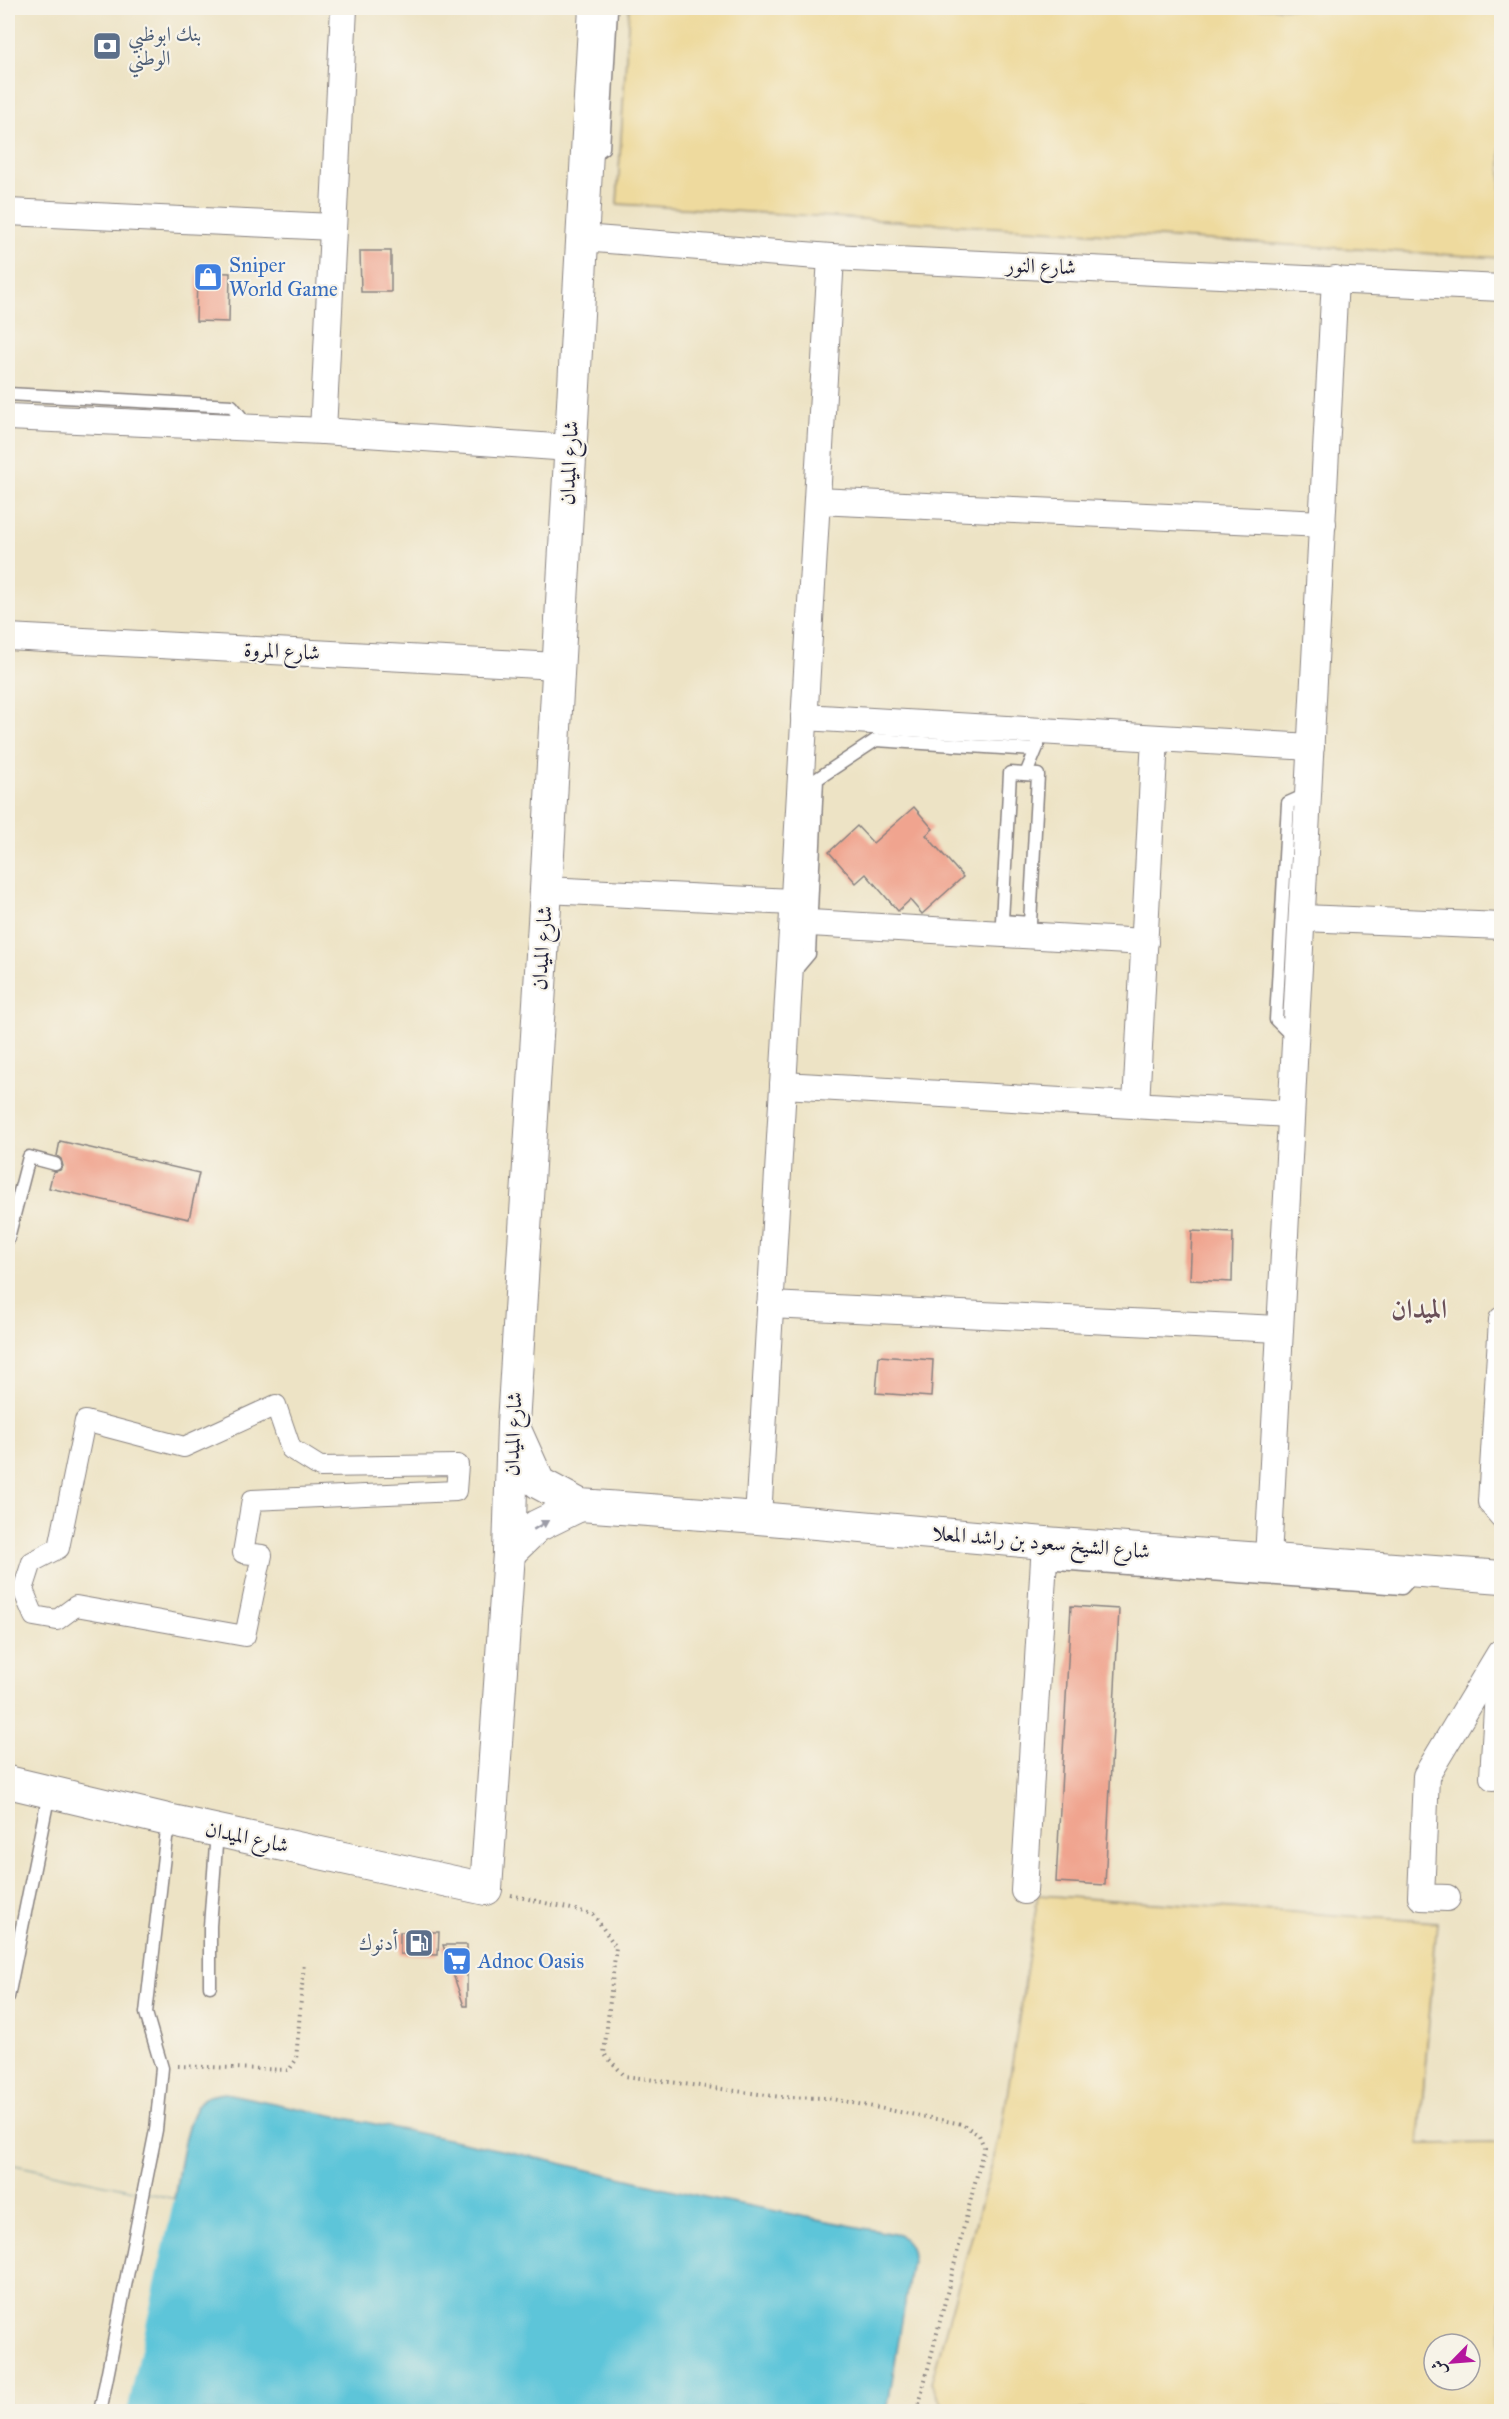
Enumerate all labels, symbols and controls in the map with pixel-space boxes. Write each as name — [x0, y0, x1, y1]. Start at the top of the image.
place label: بنك ابوظبي الوطني — [128, 21, 202, 78]
bank icon: بنك ابوظبي الوطني — [91, 30, 123, 62]
place label: Sniper World Game — [229, 252, 338, 302]
street label: شارع النور — [1003, 252, 1076, 285]
shop icon: Sniper World Game — [192, 261, 224, 293]
street label: شارع الميدان — [554, 420, 589, 506]
street label: شارع المروة — [243, 636, 321, 671]
street label: شارع الميدان — [526, 905, 563, 991]
district label: الميدان — [1391, 1292, 1447, 1325]
street label: شارع الميدان — [499, 1391, 532, 1477]
one-way arrow — [533, 1520, 550, 1531]
street label: شارع الشيخ سعود بن راشد المعلا — [930, 1520, 1151, 1570]
street label: شارع الميدان — [202, 1815, 291, 1863]
fuel station icon: أدنوك — [403, 1927, 435, 1959]
place label: أدنوك — [359, 1928, 398, 1956]
supermarket icon: Adnoc Oasis — [441, 1945, 473, 1977]
place label: Adnoc Oasis — [477, 1948, 584, 1974]
north arrow — [1422, 2332, 1482, 2392]
text: ش — [1427, 2357, 1451, 2379]

